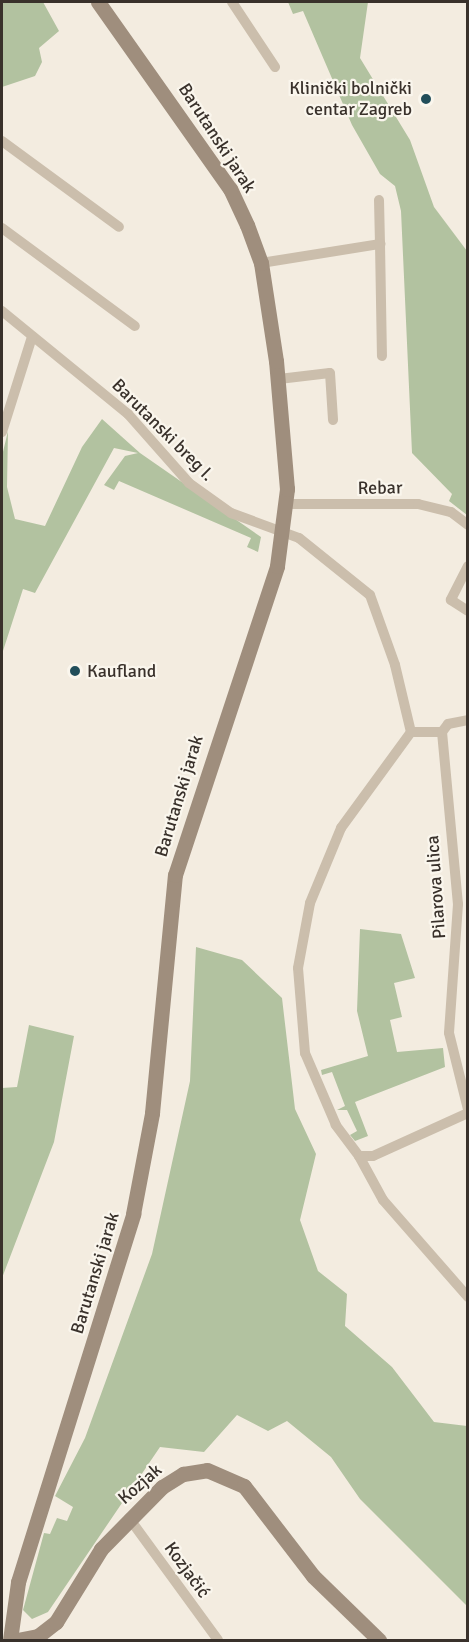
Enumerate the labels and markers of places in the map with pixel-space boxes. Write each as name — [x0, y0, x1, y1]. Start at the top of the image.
place label: Klinički bolnički centar Zagreb — [289, 78, 412, 121]
marker: Klinički bolnički centar Zagreb — [417, 90, 435, 108]
place label: Kaufland — [87, 660, 156, 682]
marker: Kaufland — [68, 664, 82, 678]

